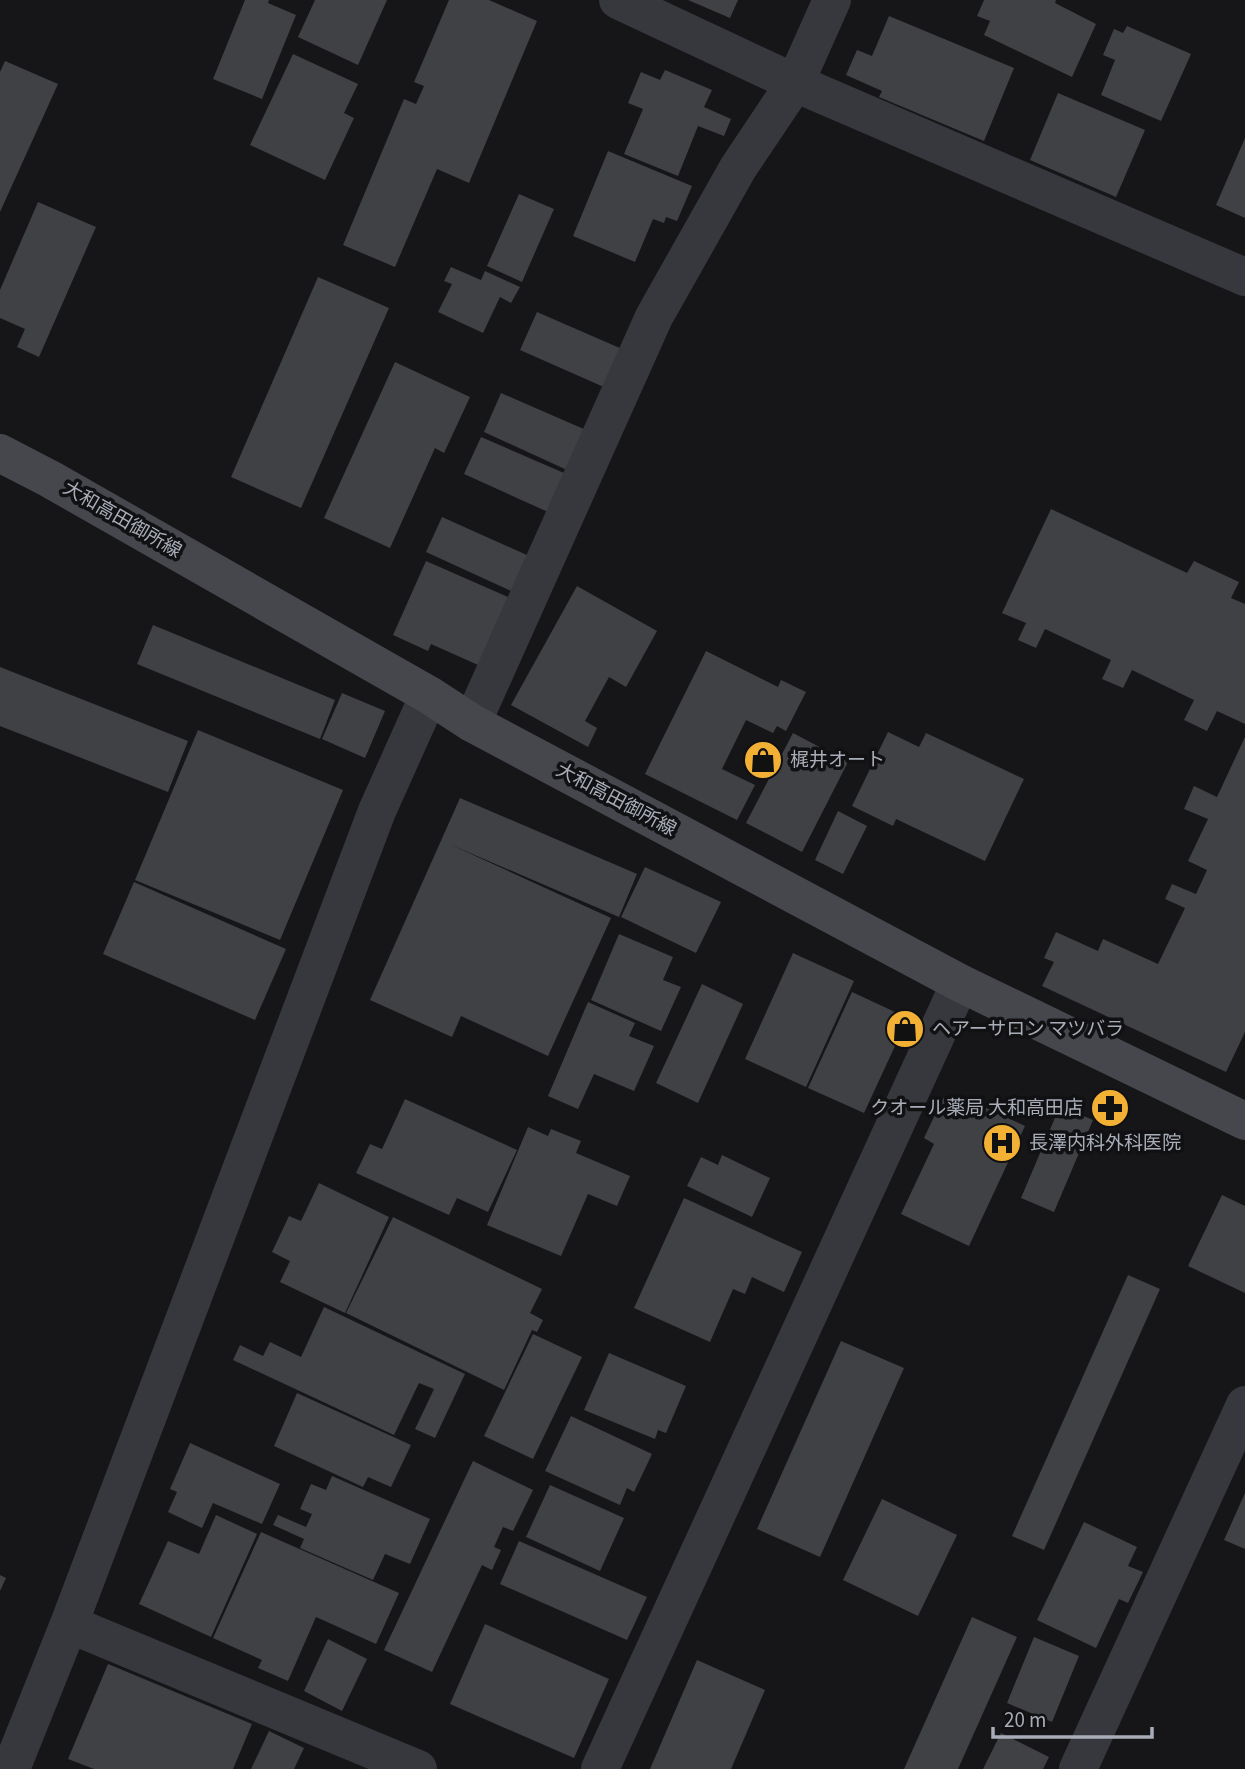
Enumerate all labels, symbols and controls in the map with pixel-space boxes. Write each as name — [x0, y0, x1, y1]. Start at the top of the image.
street label: 大和高田御所線 — [58, 475, 186, 565]
shop icon: 梶井オート — [742, 739, 784, 781]
place label: 梶井オート — [790, 747, 885, 774]
street label: 大和高田御所線 — [551, 757, 681, 843]
shop icon: ヘアーサロン マツバラ — [884, 1008, 926, 1050]
place label: ヘアーサロン マツバラ — [932, 1016, 1124, 1043]
pharmacy icon: クオール薬局 大和高田店 — [1089, 1087, 1131, 1129]
place label: クオール薬局 大和高田店 — [870, 1095, 1083, 1122]
hospital icon: 長澤内科外科医院 — [981, 1122, 1023, 1164]
place label: 長澤内科外科医院 — [1029, 1130, 1181, 1157]
scale bar — [993, 1696, 1152, 1740]
text: 20 m — [1004, 1705, 1046, 1735]

